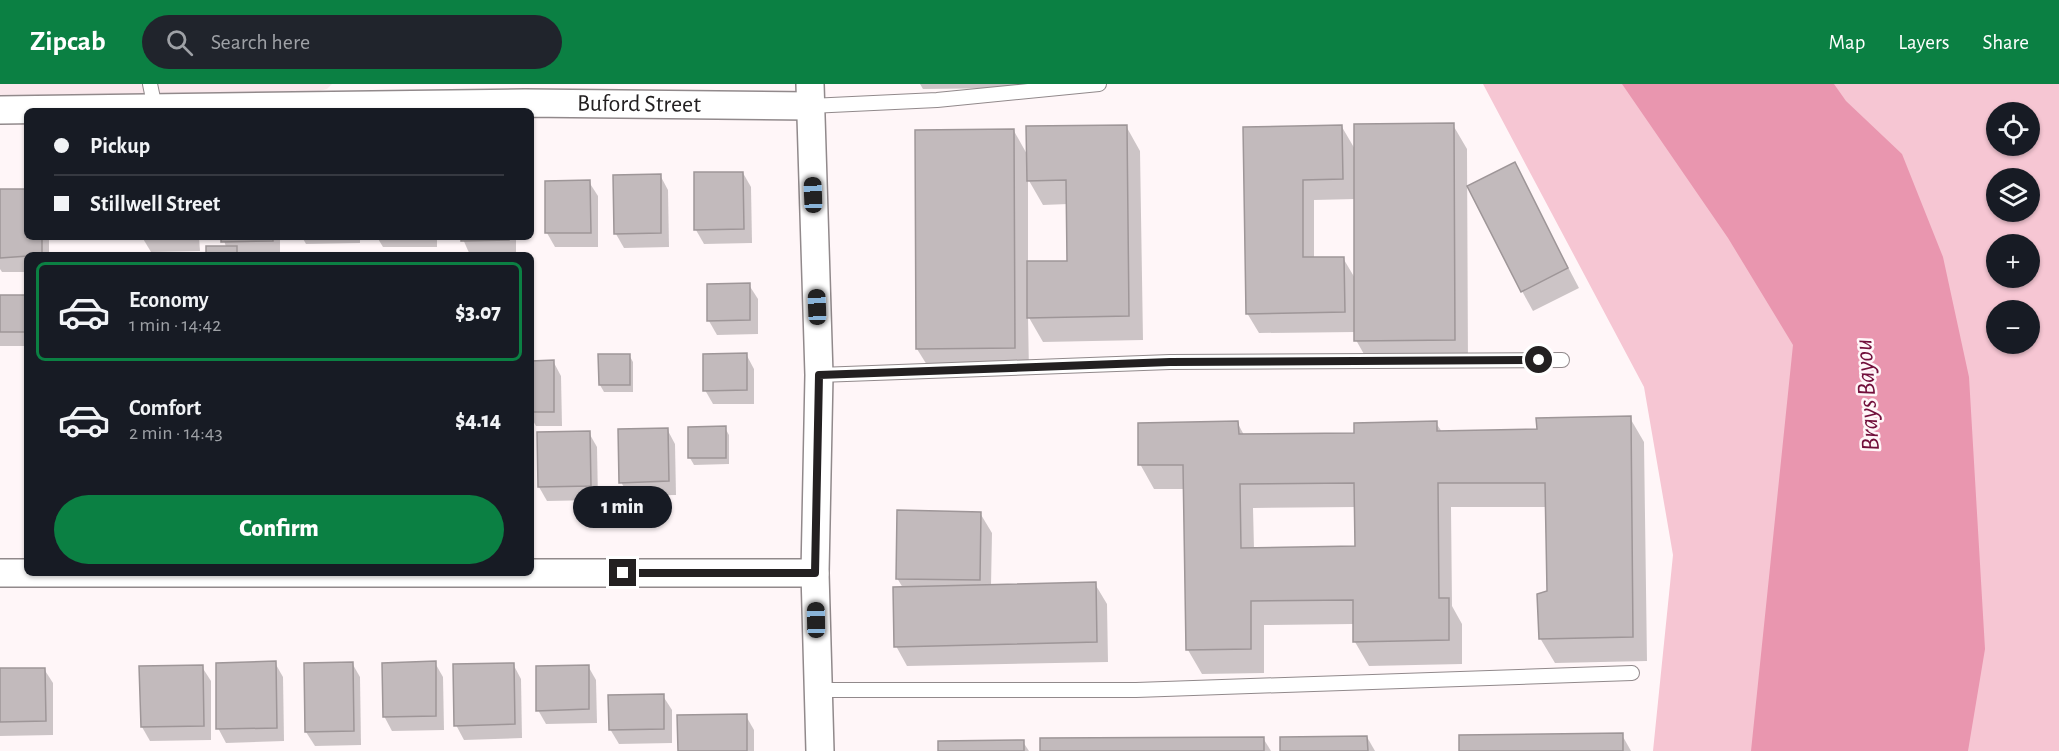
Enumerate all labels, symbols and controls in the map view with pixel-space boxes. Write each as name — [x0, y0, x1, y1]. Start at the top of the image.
search box — [142, 15, 562, 69]
icon: search — [163, 26, 196, 59]
text: Zipcab — [30, 28, 106, 56]
text: Search here — [211, 31, 310, 53]
text: Map — [1829, 32, 1865, 53]
text: Layers — [1898, 32, 1949, 53]
text: Share — [1982, 32, 2029, 53]
street label: Buford Street — [577, 92, 701, 117]
map controls — [1986, 102, 2040, 354]
button: locate — [1986, 102, 2040, 156]
text: Pickup — [90, 135, 150, 157]
button: layers — [1986, 168, 2040, 222]
car — [803, 177, 823, 213]
text: Stillwell Street — [90, 193, 220, 215]
button: + — [1986, 234, 2040, 288]
icon: car — [57, 285, 111, 339]
text: Economy — [129, 289, 209, 311]
car — [807, 289, 827, 325]
button: − — [1986, 300, 2040, 354]
text: $3.07 — [455, 301, 501, 323]
text: 1 min · 14:42 — [129, 315, 221, 335]
water label: Brays Bayou — [1850, 338, 1884, 452]
route start — [1525, 346, 1552, 373]
icon: car — [57, 393, 111, 447]
text: Comfort — [129, 397, 201, 419]
text: $4.14 — [455, 409, 501, 431]
text: 2 min · 14:43 — [129, 423, 223, 443]
callout: 1 min — [574, 486, 672, 528]
button: Confirm — [54, 495, 504, 564]
text: 1 min — [601, 497, 644, 517]
route end — [609, 559, 636, 586]
car — [807, 602, 825, 638]

